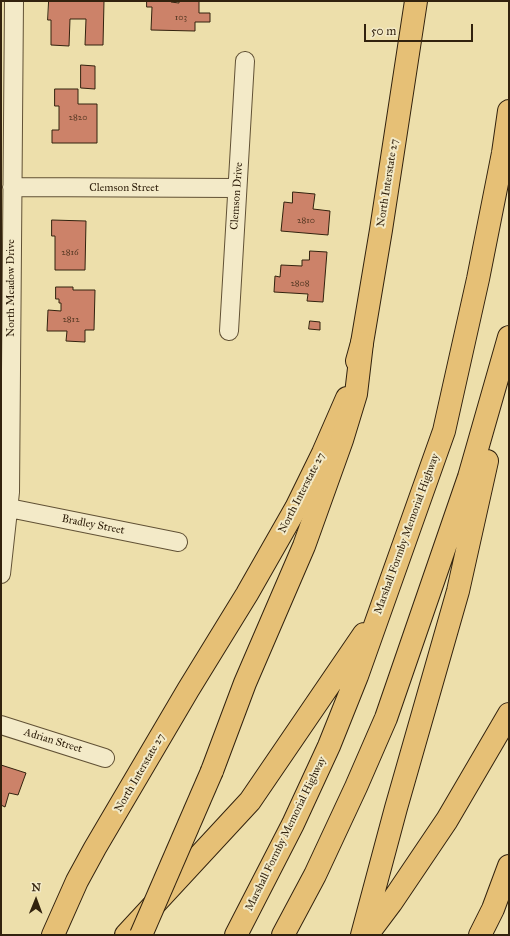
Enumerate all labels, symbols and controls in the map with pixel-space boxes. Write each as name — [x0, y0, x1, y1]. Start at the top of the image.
house number: 103 — [175, 13, 187, 23]
scale bar — [366, 16, 475, 42]
text: 50 m — [371, 24, 396, 38]
house number: 2820 — [69, 113, 87, 123]
street label: North Interstate 27 — [375, 138, 401, 228]
street label: Clemson Drive — [228, 162, 246, 230]
street label: Clemson Street — [89, 181, 159, 195]
house number: 2810 — [297, 216, 315, 226]
street label: North Meadow Drive — [4, 239, 18, 337]
house number: 2816 — [61, 248, 79, 258]
house number: 2808 — [290, 279, 310, 289]
house number: 2812 — [62, 315, 80, 325]
street label: North Interstate 27 — [276, 450, 328, 536]
street label: Marshall Formby Memorial Highway — [372, 452, 442, 616]
street label: Bradley Street — [60, 512, 126, 538]
street label: Adrian Street — [22, 726, 84, 756]
street label: North Interstate 27 — [112, 731, 168, 815]
street label: Marshall Formby Memorial Highway — [243, 755, 329, 913]
north arrow — [16, 880, 56, 920]
text: N — [31, 881, 41, 894]

